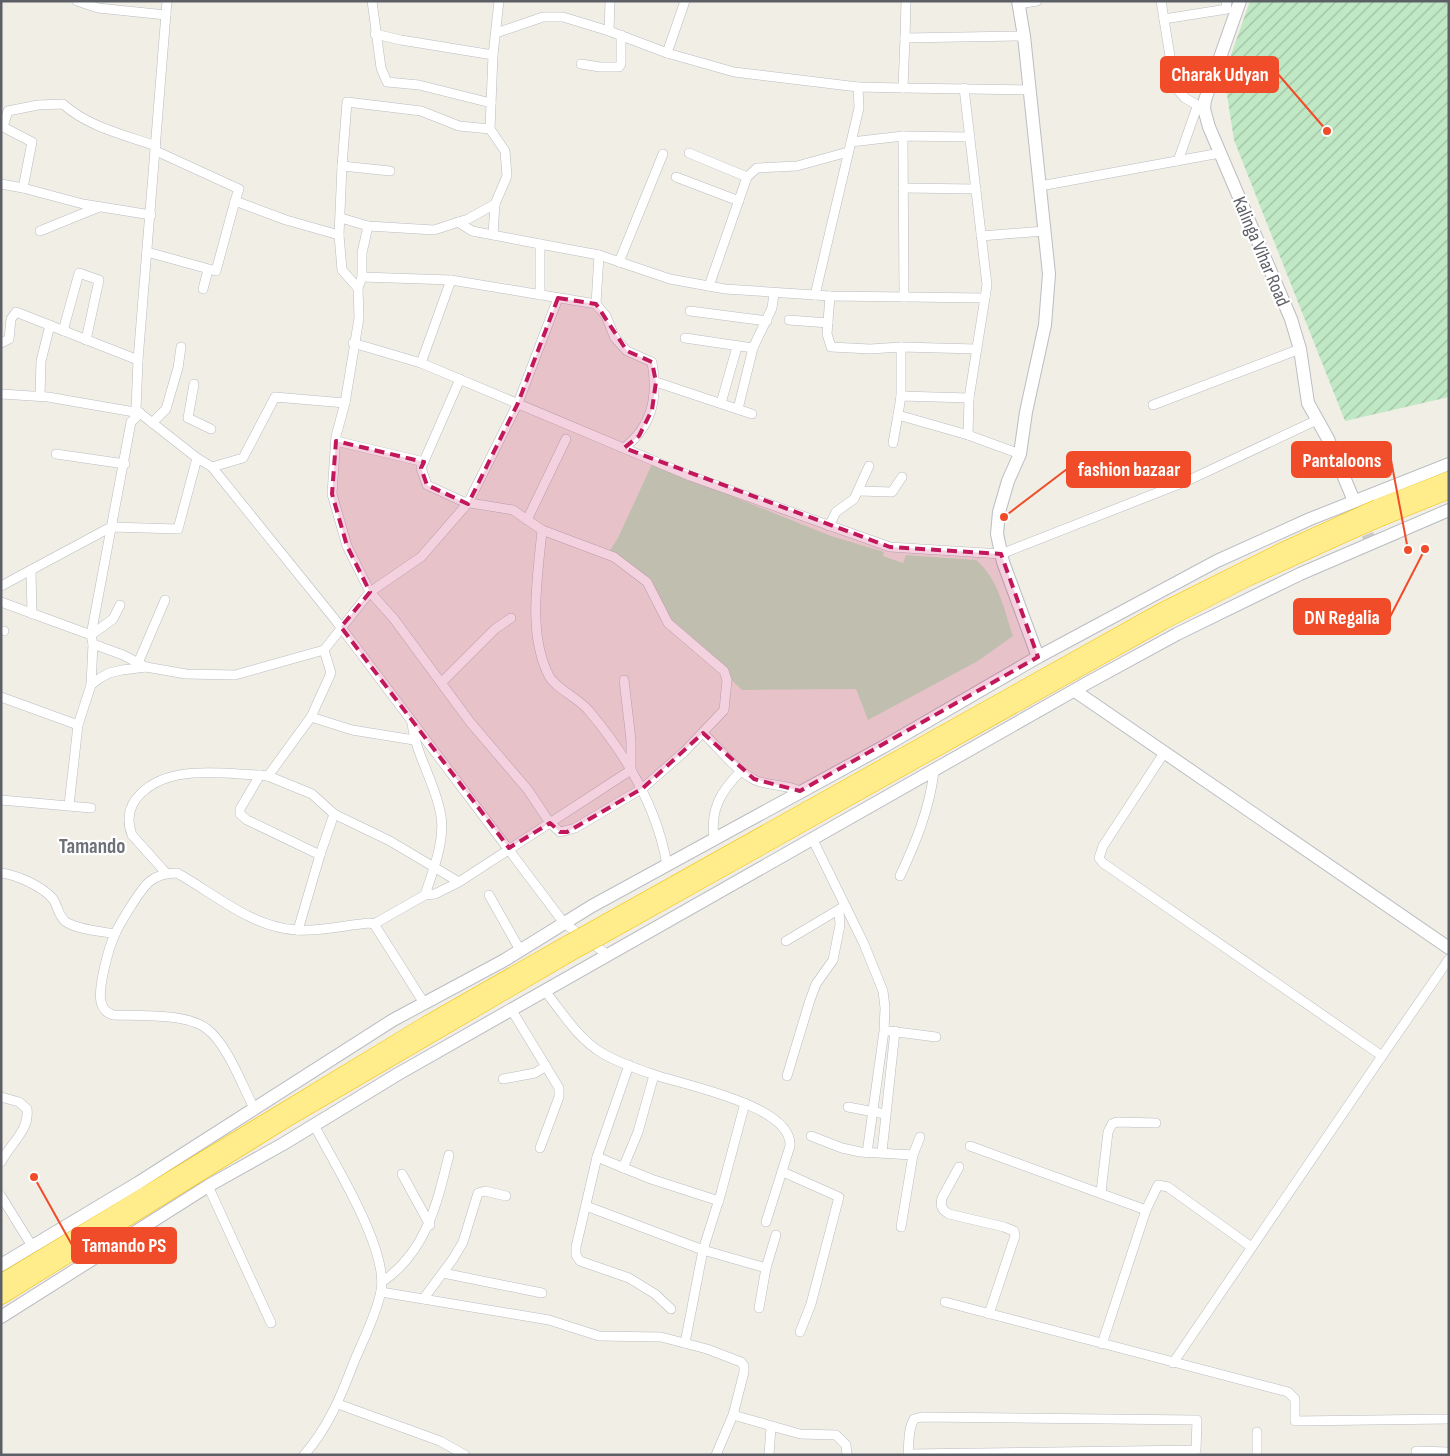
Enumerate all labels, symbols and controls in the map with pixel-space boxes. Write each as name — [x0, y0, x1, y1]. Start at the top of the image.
callout: Charak Udyan — [1161, 57, 1278, 92]
text: Charak Udyan — [1171, 63, 1269, 87]
street label: Kalinga Vihar Road — [1227, 193, 1294, 310]
callout: Pantaloons — [1292, 442, 1391, 477]
text: Pantaloons — [1303, 449, 1382, 473]
callout: fashion bazaar — [1067, 452, 1190, 487]
text: fashion bazaar — [1078, 458, 1180, 482]
callout: DN Regalia — [1294, 599, 1390, 634]
text: DN Regalia — [1304, 606, 1380, 630]
district label: Tamando — [59, 834, 125, 859]
callout: Tamando PS — [72, 1228, 176, 1263]
text: Tamando PS — [82, 1234, 166, 1258]

